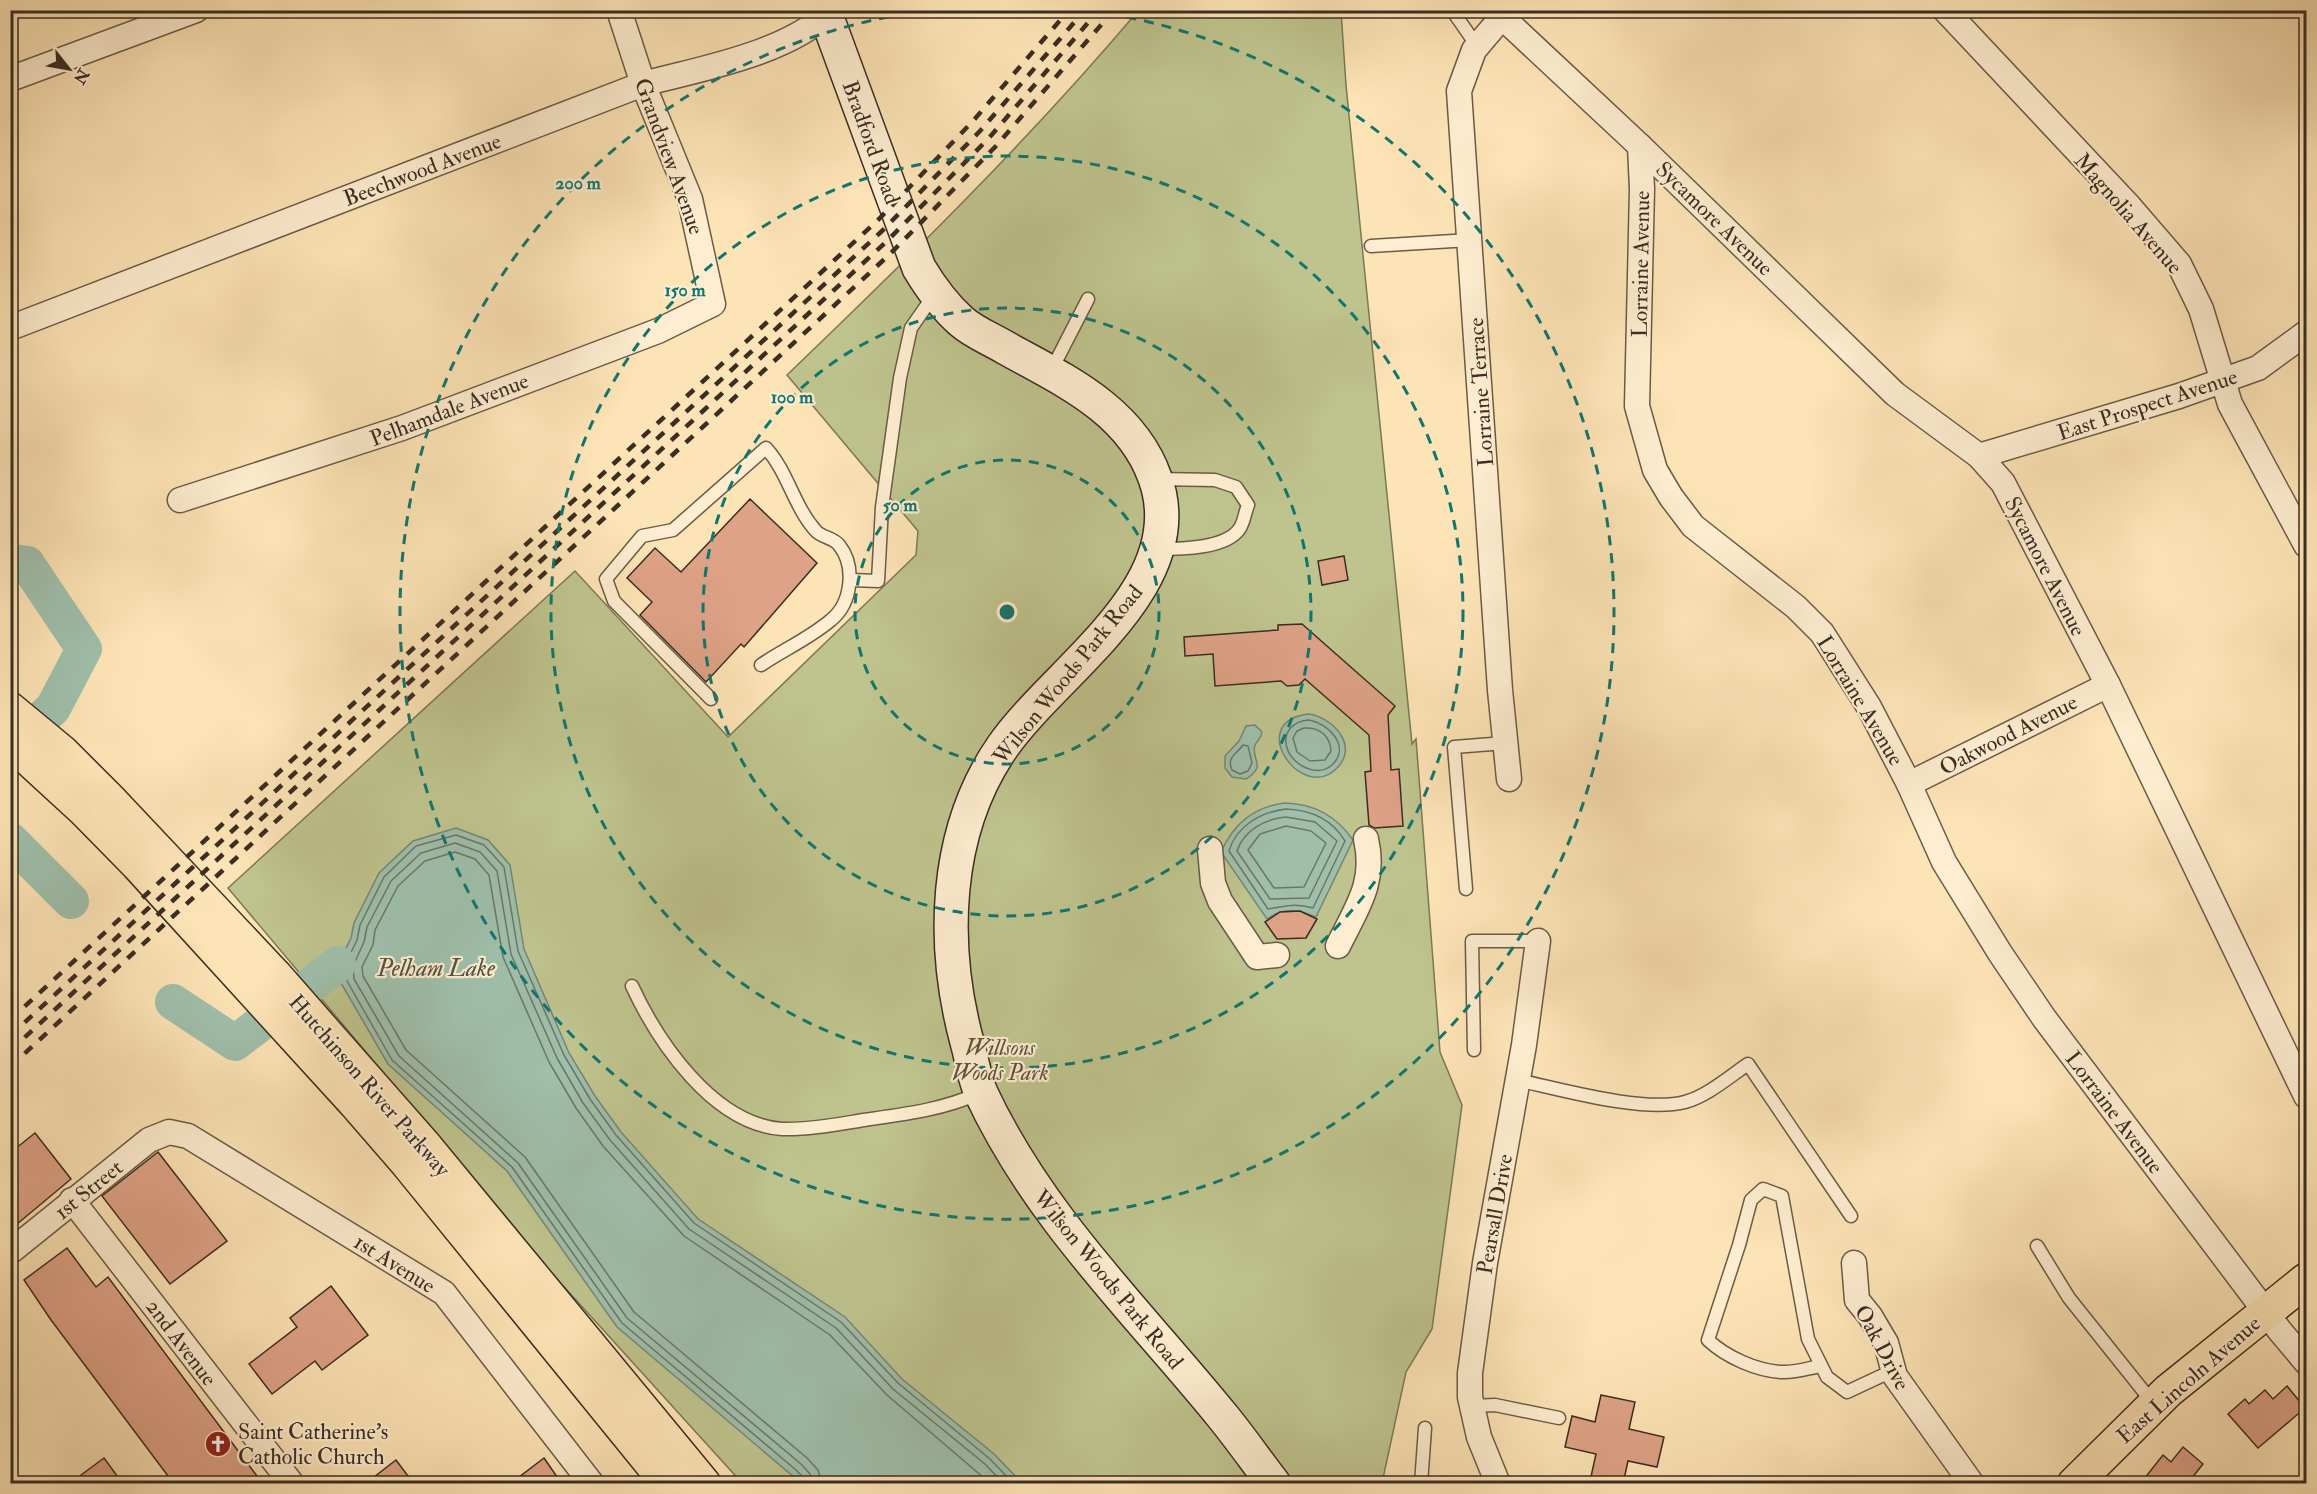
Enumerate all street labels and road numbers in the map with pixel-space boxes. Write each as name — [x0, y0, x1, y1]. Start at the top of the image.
street label: Grandview Avenue — [628, 74, 710, 238]
street label: Bradford Road — [836, 77, 906, 208]
street label: Beechwood Avenue — [340, 127, 505, 213]
street label: Magnolia Avenue — [2068, 147, 2189, 280]
street label: Sycamore Avenue — [1650, 156, 1779, 282]
street label: Lorraine Avenue — [1626, 190, 1656, 338]
street label: Lorraine Terrace — [1462, 316, 1500, 467]
street label: East Prospect Avenue — [2054, 363, 2241, 448]
street label: Pelhamdale Avenue — [366, 367, 533, 453]
street label: Sycamore Avenue — [1998, 492, 2092, 641]
street label: Wilson Woods Park Road — [986, 579, 1149, 771]
street label: Lorraine Avenue — [1810, 630, 1910, 771]
street label: Oakwood Avenue — [1935, 688, 2082, 782]
street label: Hutchinson River Parkway — [282, 989, 456, 1183]
street label: Lorraine Avenue — [2059, 1046, 2170, 1180]
street label: Pearsall Drive — [1471, 1152, 1519, 1276]
street label: 1st Street — [49, 1154, 129, 1226]
street label: Wilson Woods Park Road — [1026, 1183, 1189, 1375]
street label: 1st Avenue — [349, 1228, 440, 1300]
street label: 2nd Avenue — [139, 1294, 223, 1392]
street label: Oak Drive — [1848, 1300, 1916, 1395]
street label: East Lincoln Avenue — [2111, 1310, 2266, 1450]

